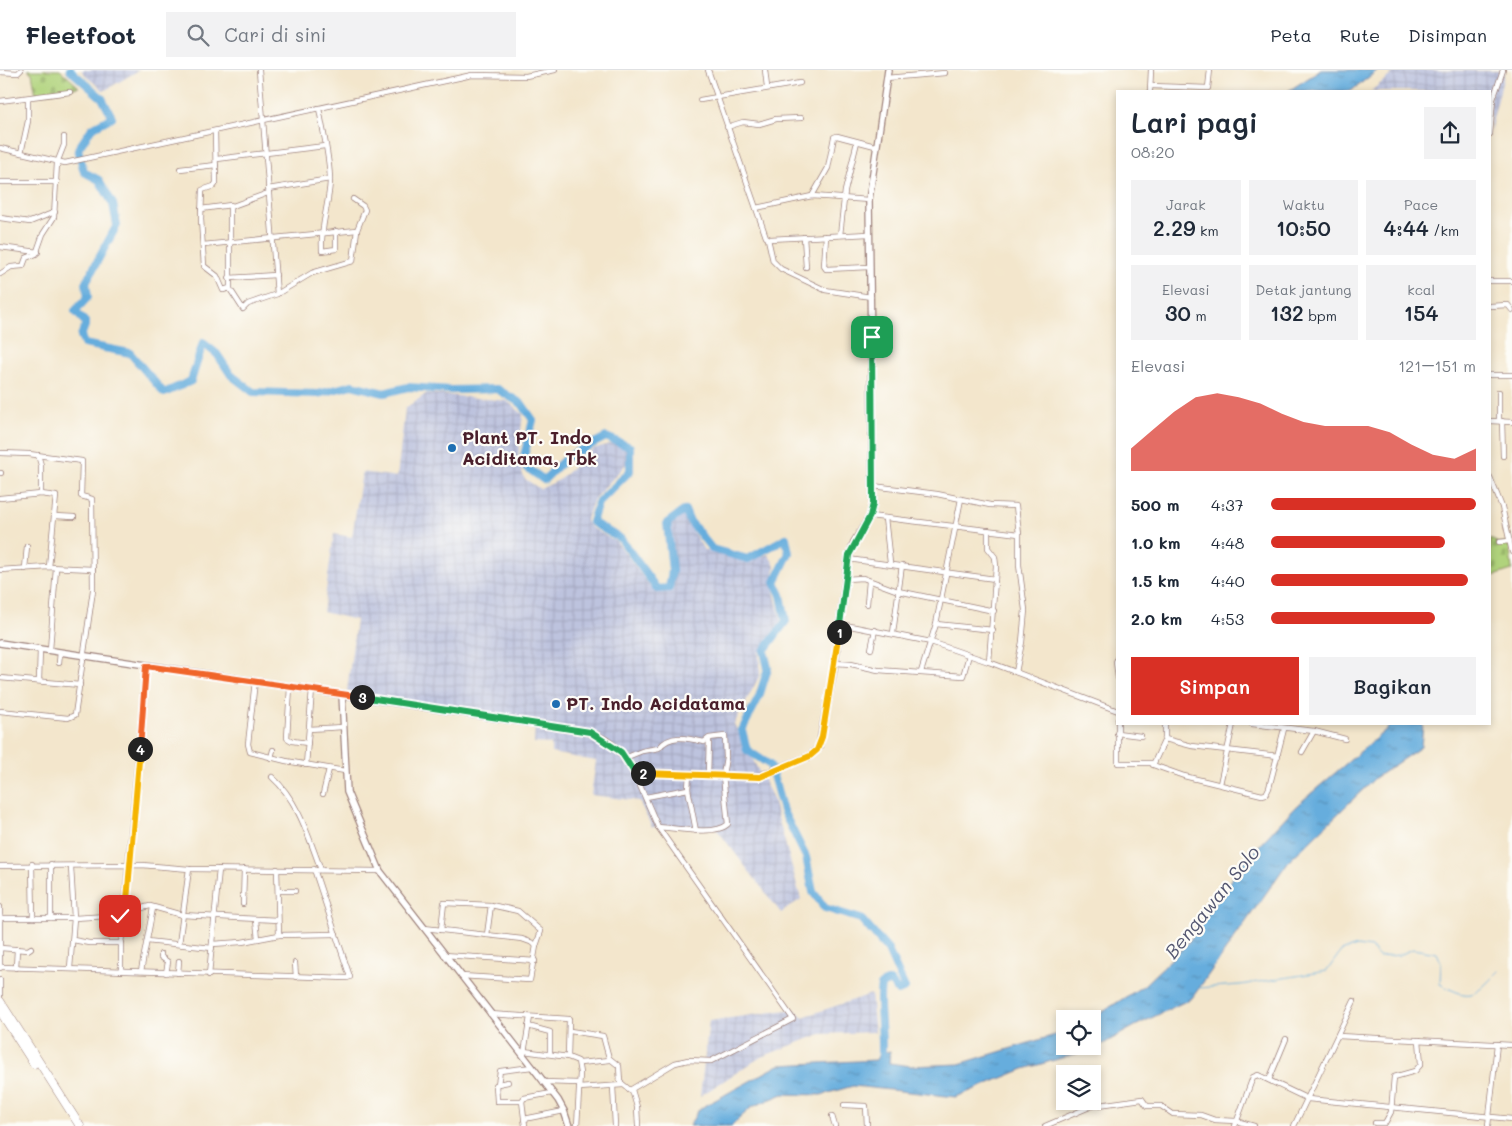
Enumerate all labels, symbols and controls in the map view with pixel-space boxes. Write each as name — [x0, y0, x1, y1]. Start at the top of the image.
search box — [166, 12, 516, 57]
text: Fleetfoot — [25, 19, 136, 50]
icon: search — [184, 21, 212, 49]
text: Cari di sini — [224, 22, 326, 47]
text: Peta — [1270, 23, 1312, 47]
text: Rute — [1340, 23, 1380, 47]
text: Disimpan — [1408, 23, 1487, 47]
text: Lari pagi — [1131, 104, 1258, 140]
button: share — [1424, 107, 1476, 159]
text: 08:20 — [1131, 141, 1174, 162]
text: Jarak — [1166, 195, 1206, 214]
text: Waktu — [1282, 195, 1325, 214]
text: Pace — [1404, 195, 1438, 214]
text: 2.29 — [1153, 214, 1195, 241]
text: 10:50 — [1276, 214, 1331, 241]
text: 4:44 — [1383, 214, 1429, 241]
text: km — [1195, 221, 1219, 240]
text: /km — [1429, 221, 1459, 240]
text: Elevasi — [1162, 280, 1210, 299]
text: Detak jantung — [1256, 280, 1351, 299]
text: kcal — [1407, 280, 1435, 299]
text: 30 — [1165, 299, 1191, 326]
text: 132 — [1270, 299, 1304, 326]
text: 154 — [1404, 299, 1438, 326]
text: m — [1191, 306, 1207, 325]
text: bpm — [1304, 306, 1337, 325]
pin — [851, 316, 893, 358]
icon: arrive — [858, 323, 886, 351]
text: Elevasi — [1131, 355, 1185, 376]
text: 121–151 m — [1398, 355, 1476, 376]
place label: Plant PT. Indo Aciditama, Tbk — [462, 425, 597, 470]
marker: Plant PT. Indo Aciditama, Tbk — [446, 442, 458, 454]
text: 500 m — [1131, 494, 1179, 515]
text: 4:37 — [1211, 494, 1244, 515]
text: 1.0 km — [1131, 532, 1180, 553]
text: 4:48 — [1211, 532, 1244, 553]
text: 1.5 km — [1131, 570, 1179, 591]
text: 4:40 — [1211, 570, 1245, 591]
text: 2.0 km — [1131, 608, 1182, 629]
text: 4:53 — [1211, 608, 1244, 629]
pin: 1 — [826, 620, 852, 644]
text: 1 — [836, 623, 843, 642]
button: Simpan — [1131, 657, 1299, 715]
button: Bagikan — [1309, 657, 1476, 715]
pin: 3 — [350, 684, 374, 710]
text: 3 — [358, 688, 367, 707]
place label: PT. Indo Acidatama — [566, 691, 746, 715]
marker: PT. Indo Acidatama — [550, 698, 562, 710]
pin: 4 — [128, 736, 152, 762]
text: 4 — [136, 740, 145, 759]
pin: 2 — [630, 760, 656, 786]
text: 2 — [640, 764, 647, 783]
water label: Bengawan Solo — [1158, 840, 1265, 963]
pin — [99, 895, 141, 937]
icon: check — [106, 902, 134, 930]
map controls — [1056, 1010, 1101, 1110]
button: locate — [1056, 1010, 1101, 1055]
button: layers — [1056, 1065, 1101, 1110]

